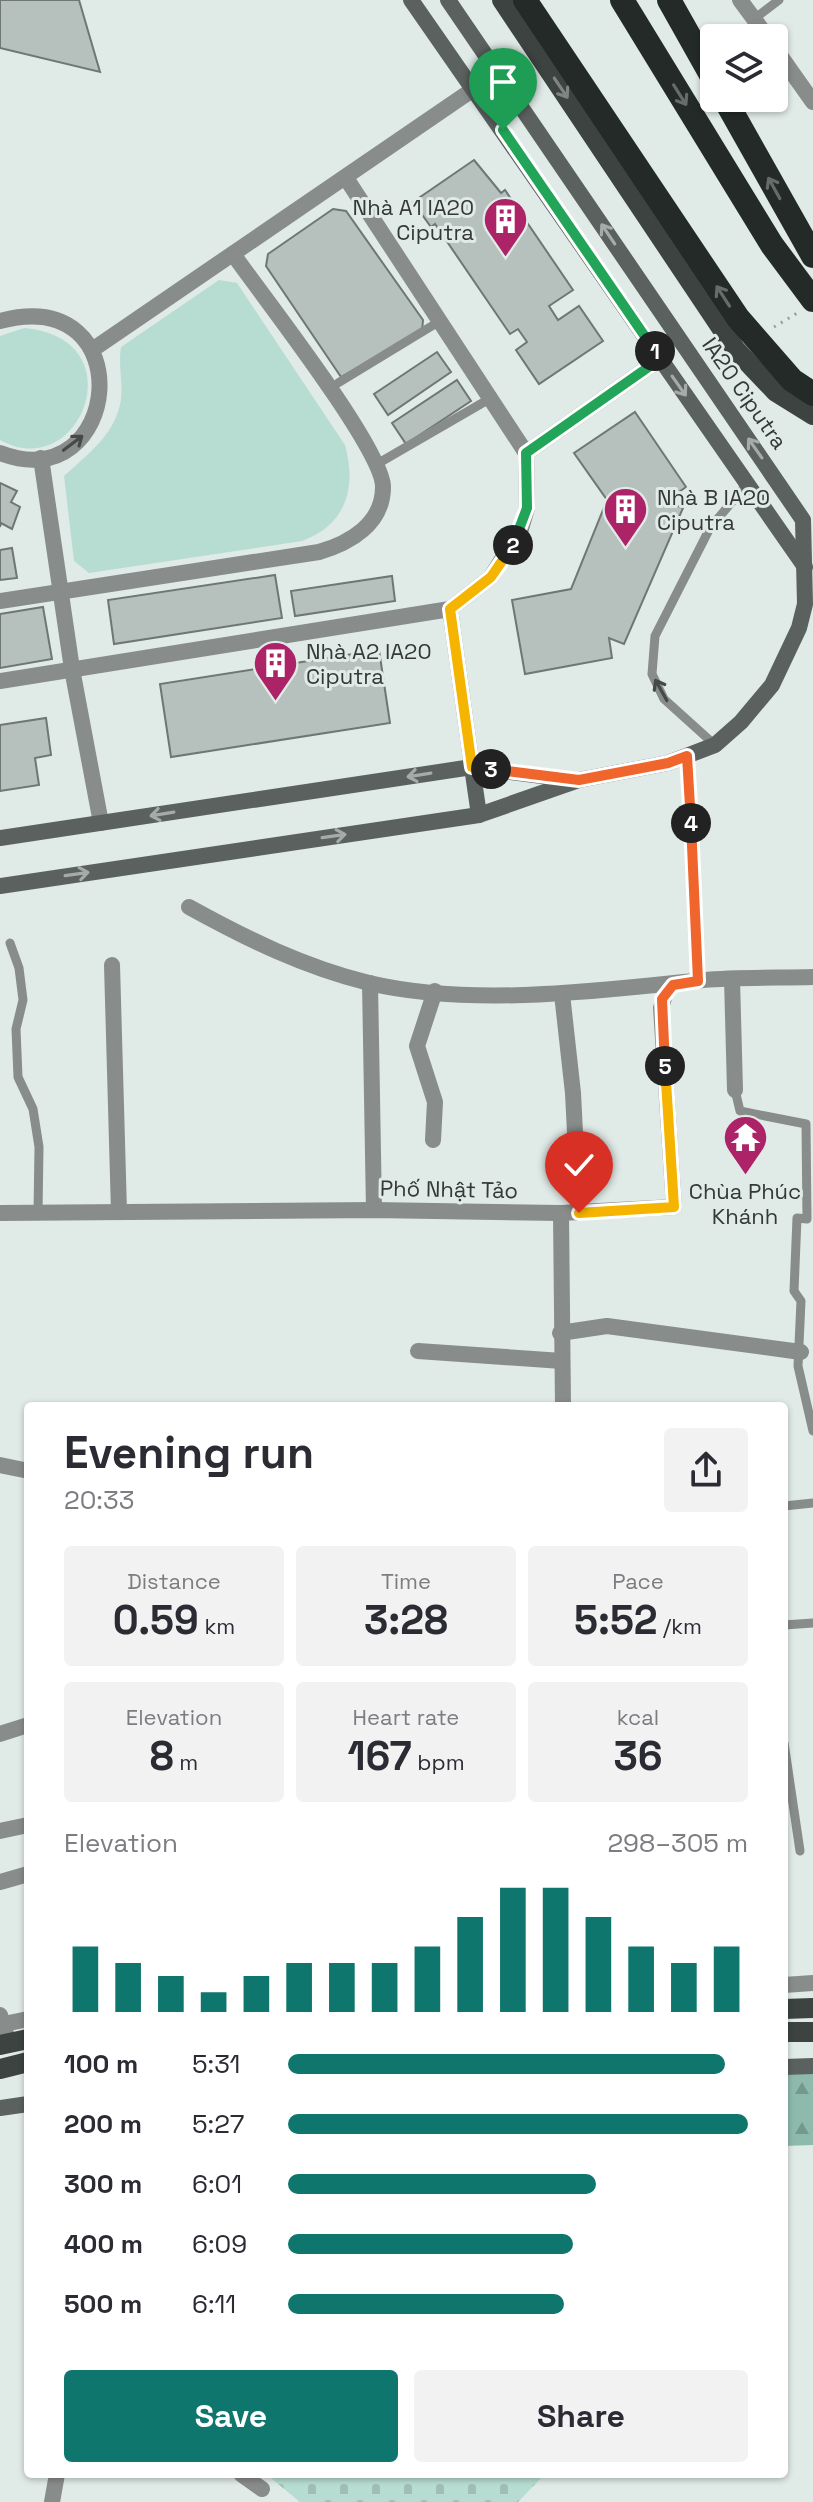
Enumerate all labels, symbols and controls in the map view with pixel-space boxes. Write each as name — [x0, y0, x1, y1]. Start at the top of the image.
map controls — [700, 24, 788, 112]
button: layers — [700, 24, 788, 112]
pin — [469, 48, 537, 130]
icon: arrive — [481, 60, 525, 104]
one-way arrow — [553, 76, 569, 99]
one-way arrow — [672, 83, 688, 106]
one-way arrow — [766, 177, 782, 200]
place label: Nhà A1 IA20 Ciputra — [353, 193, 474, 246]
building icon: Nhà A1 IA20 Ciputra — [481, 196, 529, 259]
one-way arrow — [600, 223, 616, 245]
one-way arrow — [715, 286, 731, 308]
pin: 1 — [635, 331, 675, 371]
street label: IA20 Ciputra — [696, 332, 794, 455]
text: 1 — [650, 337, 660, 365]
one-way arrow — [671, 375, 687, 397]
one-way arrow — [62, 434, 83, 451]
one-way arrow — [747, 438, 764, 460]
place label: Nhà B IA20 Ciputra — [657, 483, 770, 536]
building icon: Nhà B IA20 Ciputra — [602, 486, 650, 549]
pin: 2 — [493, 525, 533, 565]
text: 2 — [506, 531, 520, 559]
place label: Nhà A2 IA20 Ciputra — [306, 637, 431, 690]
building icon: Nhà A2 IA20 Ciputra — [251, 640, 299, 703]
one-way arrow — [652, 679, 668, 702]
pin: 3 — [471, 749, 511, 789]
text: 3 — [484, 755, 498, 783]
one-way arrow — [407, 768, 432, 783]
pin: 4 — [671, 803, 711, 843]
one-way arrow — [149, 807, 175, 822]
text: 4 — [684, 809, 698, 837]
one-way arrow — [321, 828, 347, 843]
one-way arrow — [64, 866, 89, 881]
pin: 5 — [645, 1046, 685, 1086]
text: 5 — [658, 1052, 672, 1080]
temple icon: Chùa Phúc Khánh — [721, 1114, 769, 1177]
pin — [545, 1131, 613, 1213]
icon: check — [557, 1143, 601, 1187]
street label: Phố Nhật Tảo — [380, 1174, 518, 1204]
place label: Chùa Phúc Khánh — [689, 1177, 801, 1230]
text: Evening run — [64, 1425, 314, 1481]
button: share — [664, 1428, 748, 1512]
text: 20:33 — [64, 1483, 134, 1517]
text: Distance — [127, 1567, 221, 1595]
text: Time — [381, 1567, 431, 1595]
text: Pace — [612, 1567, 664, 1595]
text: 0.59 — [113, 1595, 199, 1646]
text: 3:28 — [364, 1595, 448, 1646]
text: 5:52 — [574, 1595, 657, 1646]
text: km — [199, 1612, 235, 1640]
text: /km — [657, 1612, 702, 1640]
text: Elevation — [126, 1703, 222, 1731]
text: Heart rate — [353, 1703, 459, 1731]
text: kcal — [617, 1703, 659, 1731]
text: 8 — [150, 1731, 174, 1782]
text: 167 — [347, 1731, 412, 1782]
text: 36 — [613, 1731, 663, 1782]
text: m — [174, 1748, 198, 1776]
text: bpm — [412, 1748, 465, 1776]
text: Elevation — [64, 1826, 178, 1860]
text: 298–305 m — [608, 1826, 748, 1860]
text: 100 m — [64, 2047, 138, 2081]
text: 5:31 — [192, 2047, 240, 2081]
text: 200 m — [64, 2107, 142, 2141]
text: 5:27 — [192, 2107, 244, 2141]
text: 300 m — [64, 2167, 142, 2201]
text: 6:01 — [192, 2167, 242, 2201]
text: 400 m — [64, 2227, 143, 2261]
text: 6:09 — [192, 2227, 247, 2261]
text: 500 m — [64, 2287, 142, 2321]
text: 6:11 — [192, 2287, 236, 2321]
button: Save — [64, 2370, 398, 2462]
button: Share — [414, 2370, 748, 2462]

